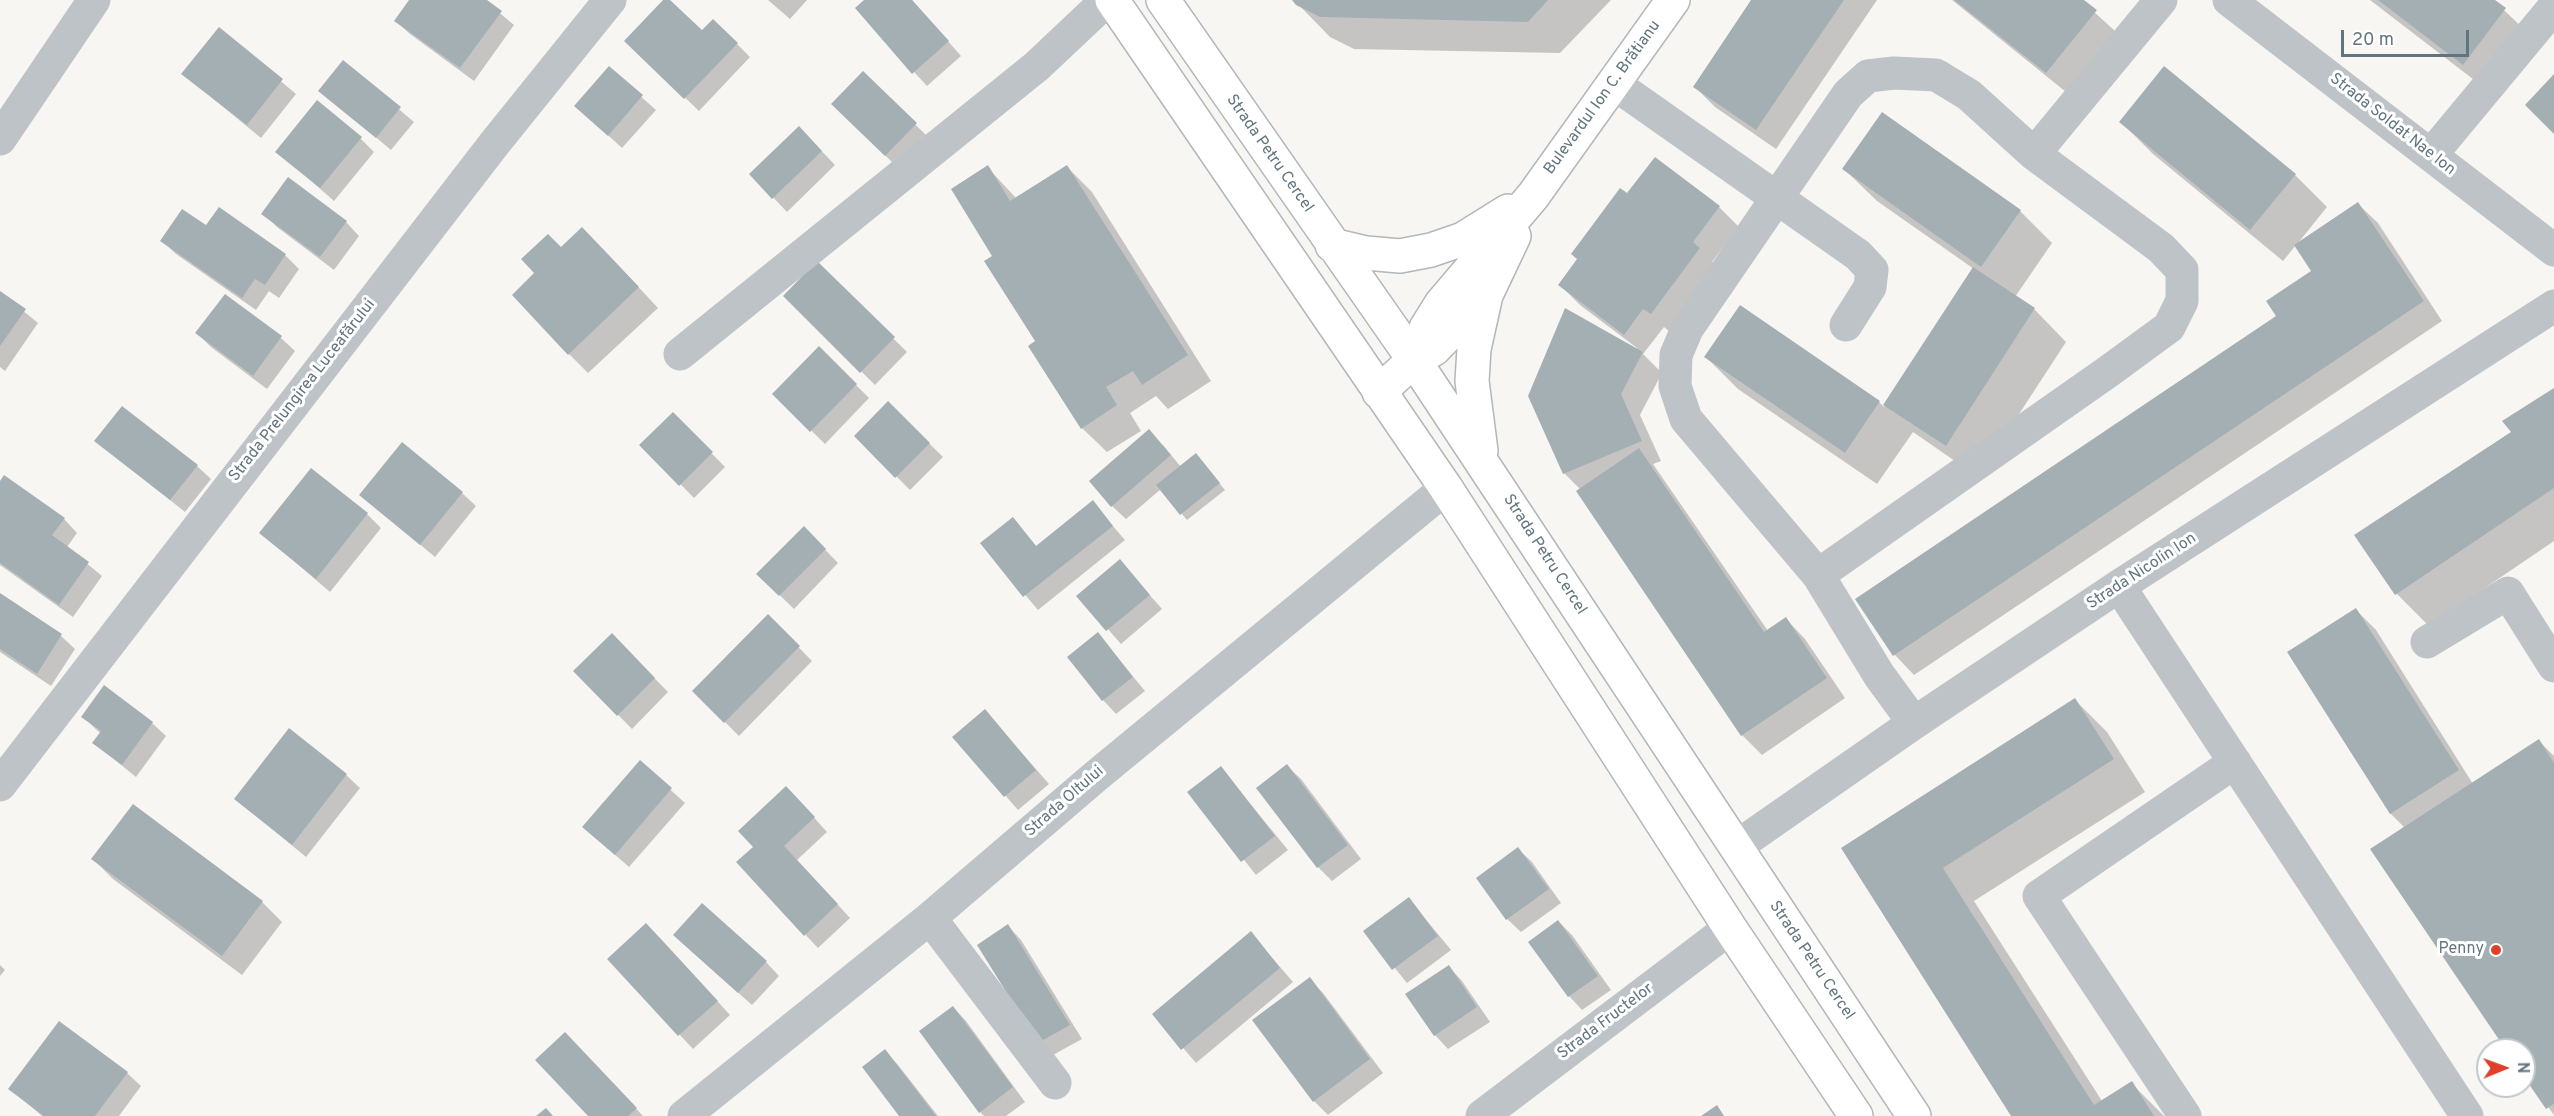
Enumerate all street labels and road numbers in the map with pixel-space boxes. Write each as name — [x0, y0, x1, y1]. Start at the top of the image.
street label: Bulevardul Ion C. Brătianu — [1541, 17, 1665, 179]
street label: Strada Soldat Nae Ion — [2325, 70, 2459, 180]
street label: Strada Petru Cercel — [1221, 91, 1317, 217]
street label: Strada Prelungirea Luceafărului — [226, 296, 380, 486]
street label: Strada Petru Cercel — [1498, 491, 1590, 619]
street label: Strada Nicolin Ion — [2084, 530, 2200, 614]
street label: Strada Oltului — [1022, 762, 1108, 842]
street label: Strada Petru Cercel — [1764, 898, 1858, 1024]
street label: Strada Fructelor — [1554, 980, 1658, 1064]

